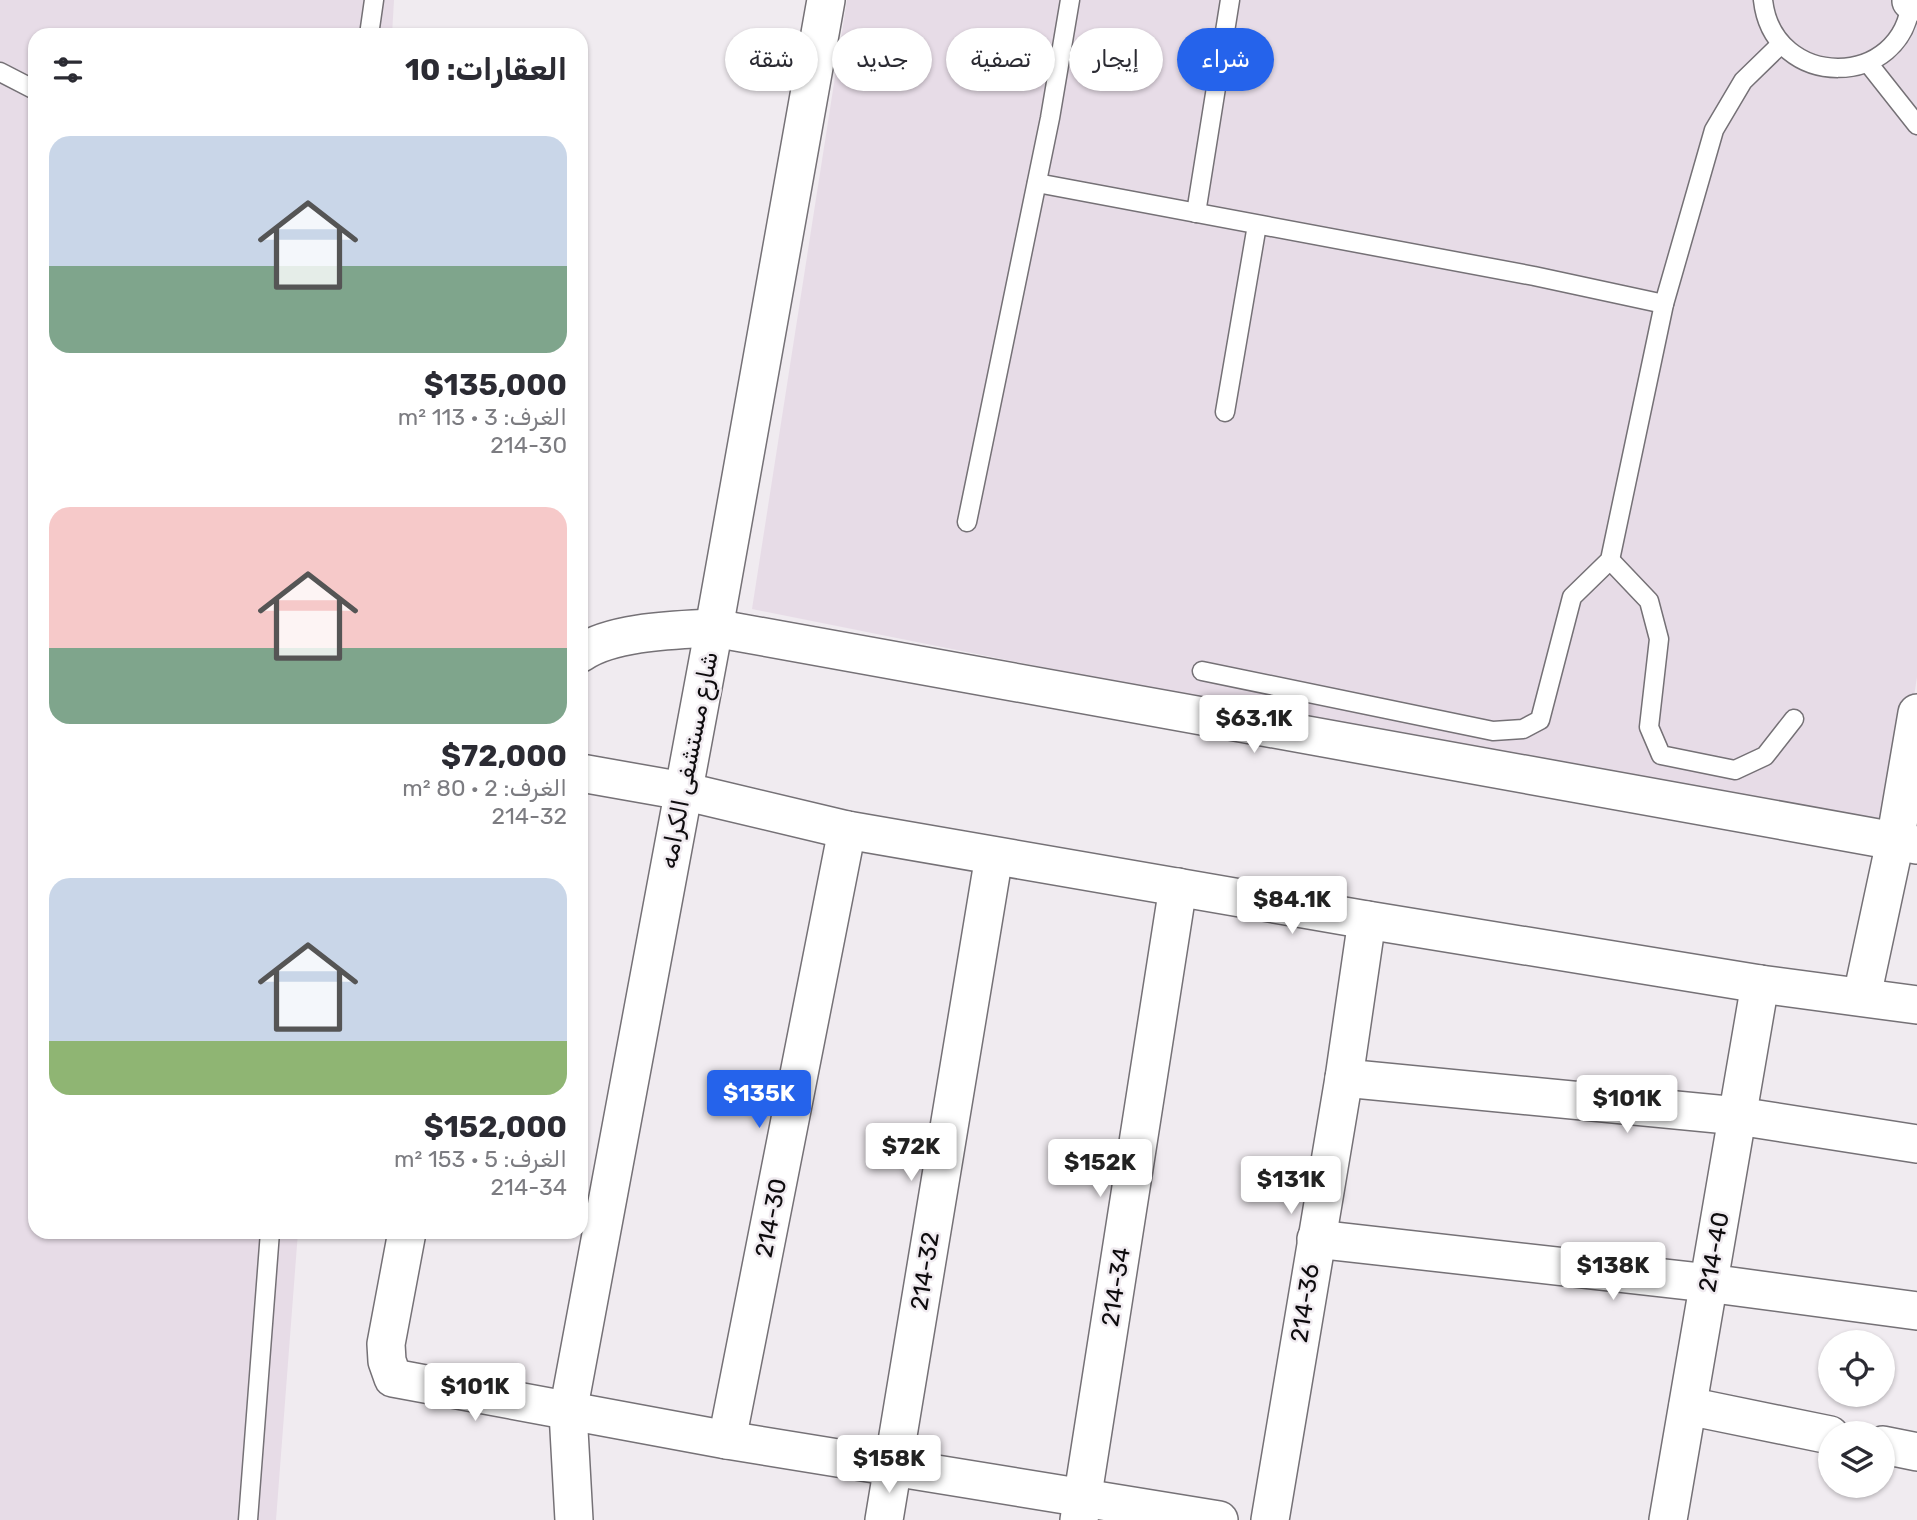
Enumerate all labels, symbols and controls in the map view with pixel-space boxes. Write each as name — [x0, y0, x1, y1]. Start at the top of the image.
chip: شقة — [725, 28, 818, 91]
chip: جديد — [832, 28, 932, 91]
chip: تصفية — [946, 28, 1055, 91]
chip: إيجار — [1069, 28, 1163, 91]
chip: شراء — [1177, 28, 1274, 91]
icon: filters — [49, 51, 87, 89]
text: العقارات: 10 — [405, 52, 567, 88]
icon: home — [245, 182, 371, 308]
text: $135,000 — [424, 367, 567, 403]
text: الغرف: 3 · 113 m² — [398, 403, 567, 431]
text: 214-30 — [490, 431, 567, 459]
icon: home — [245, 553, 371, 679]
street label: شارع مستشفى الكرامه — [654, 649, 726, 871]
pin: $63.1K — [1197, 696, 1311, 755]
text: $63.1K — [1215, 704, 1293, 732]
text: $72,000 — [441, 738, 567, 774]
text: الغرف: 2 · 80 m² — [402, 774, 567, 802]
text: 214-32 — [491, 802, 567, 830]
pin: $84.1K — [1235, 876, 1349, 936]
text: $84.1K — [1253, 885, 1331, 913]
icon: home — [245, 924, 371, 1050]
pin: $135K — [710, 1070, 808, 1130]
pin: $101K — [1578, 1076, 1676, 1135]
text: $135K — [723, 1079, 795, 1107]
text: $101K — [1592, 1084, 1662, 1112]
text: $152,000 — [424, 1109, 567, 1145]
pin: $72K — [870, 1124, 952, 1183]
text: $72K — [882, 1132, 940, 1160]
pin: $152K — [1051, 1140, 1149, 1199]
text: الغرف: 5 · 153 m² — [394, 1145, 567, 1173]
text: $152K — [1064, 1148, 1136, 1176]
pin: $131K — [1242, 1156, 1340, 1216]
text: $131K — [1257, 1165, 1325, 1193]
text: 214-34 — [491, 1173, 567, 1201]
street label: 214-30 — [750, 1176, 792, 1260]
street label: 214-40 — [1693, 1210, 1735, 1294]
street label: 214-32 — [905, 1230, 945, 1312]
pin: $138K — [1564, 1242, 1662, 1302]
street label: 214-34 — [1096, 1245, 1136, 1329]
text: $138K — [1577, 1251, 1649, 1279]
street label: 214-36 — [1285, 1262, 1325, 1344]
map controls — [1818, 1330, 1895, 1498]
button: locate — [1818, 1330, 1895, 1407]
pin: $101K — [426, 1364, 524, 1423]
text: $101K — [440, 1372, 510, 1400]
button: layers — [1818, 1421, 1895, 1498]
pin: $158K — [840, 1436, 938, 1495]
text: $158K — [853, 1444, 925, 1472]

